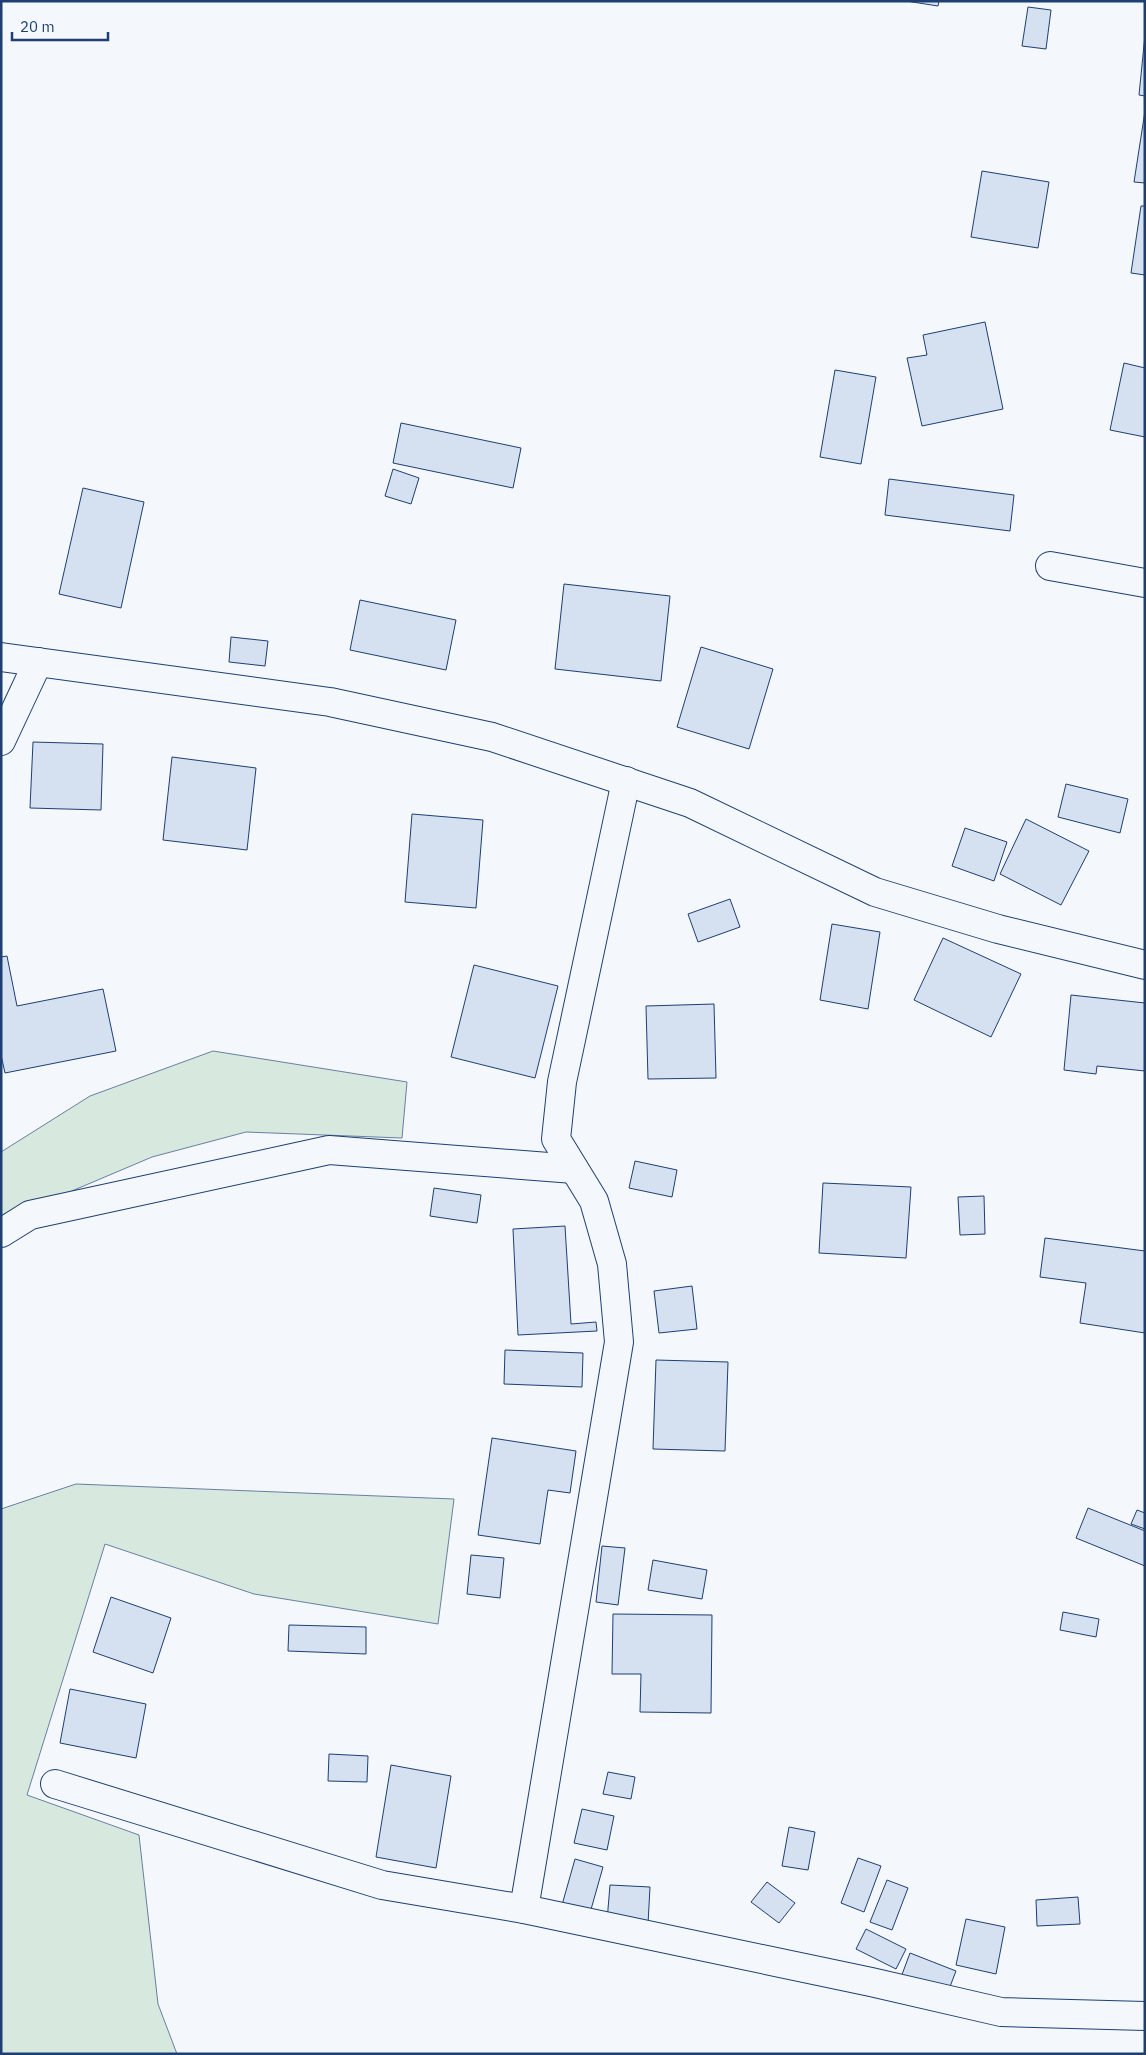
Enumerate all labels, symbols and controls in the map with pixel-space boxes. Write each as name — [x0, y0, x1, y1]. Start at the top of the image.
scale bar — [12, 10, 109, 42]
text: 20 m — [20, 17, 55, 36]

